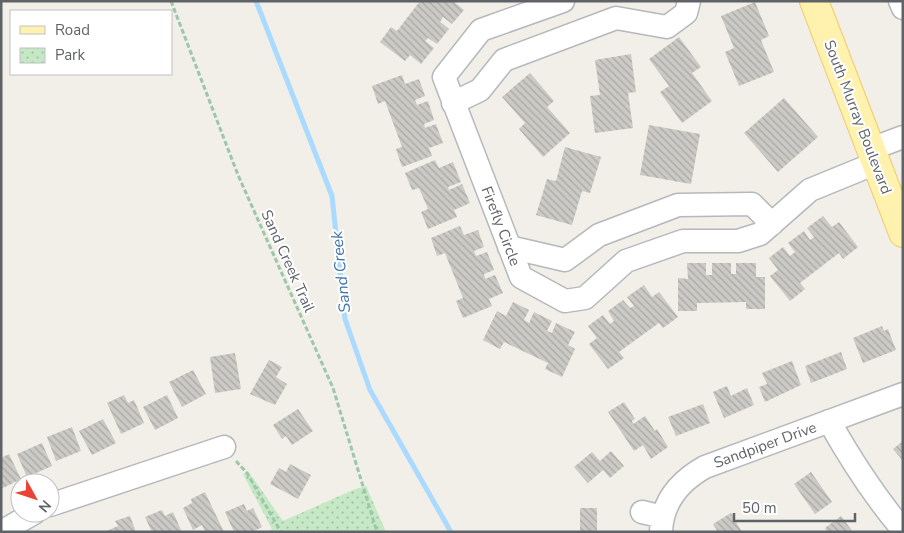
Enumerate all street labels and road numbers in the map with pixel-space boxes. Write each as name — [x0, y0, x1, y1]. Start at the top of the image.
street label: South Murray Boulevard — [819, 37, 897, 197]
street label: Firefly Circle — [477, 183, 525, 269]
street label: Sand Creek Trail — [256, 207, 320, 316]
street label: Sandpiper Drive — [711, 417, 819, 473]

